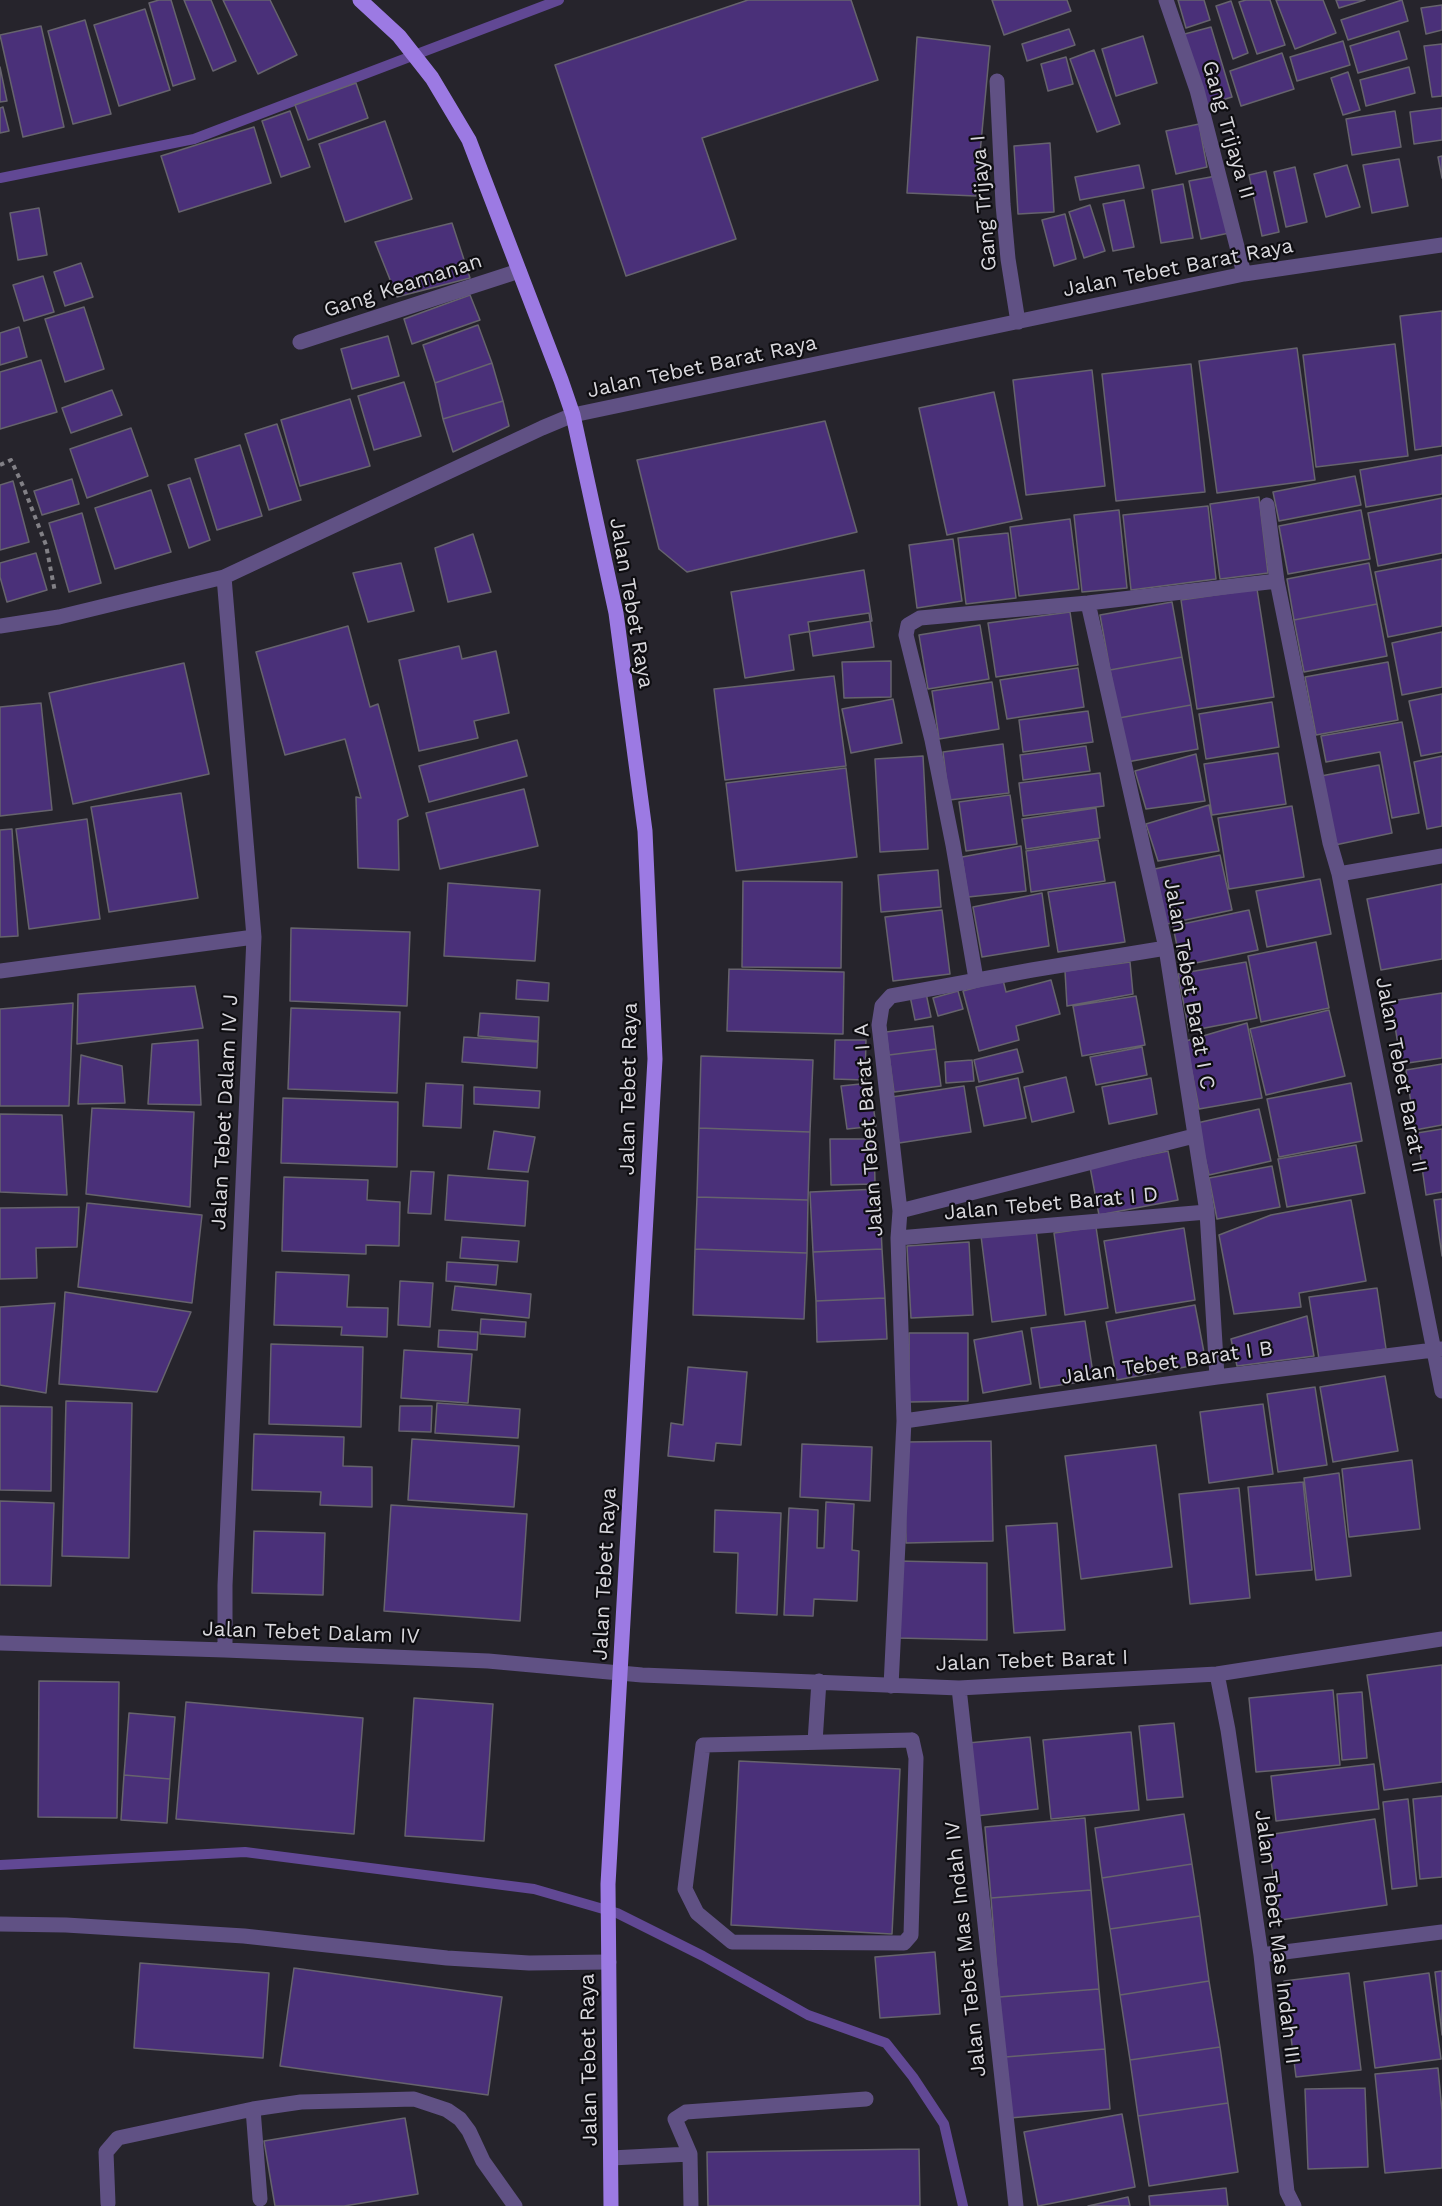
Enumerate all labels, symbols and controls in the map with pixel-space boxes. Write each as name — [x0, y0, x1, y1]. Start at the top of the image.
street label: Gang Trijaya II — [1196, 58, 1260, 202]
street label: Gang Trijaya I — [965, 134, 1003, 272]
street label: Jalan Tebet Barat Raya — [1061, 233, 1295, 303]
street label: Gang Keamanan — [321, 249, 485, 323]
street label: Jalan Tebet Barat Raya — [585, 330, 819, 404]
street label: Jalan Tebet Raya — [604, 516, 658, 690]
street label: Jalan Tebet Barat I C — [1158, 876, 1220, 1092]
street label: Jalan Tebet Barat II — [1370, 975, 1432, 1175]
street label: Jalan Tebet Dalam IV J — [206, 993, 244, 1231]
street label: Jalan Tebet Raya — [615, 1002, 643, 1176]
street label: Jalan Tebet Barat I A — [849, 1022, 889, 1238]
street label: Jalan Tebet Barat I D — [943, 1182, 1159, 1226]
street label: Jalan Tebet Barat I B — [1059, 1336, 1275, 1390]
street label: Jalan Tebet Raya — [588, 1487, 622, 1661]
street label: Jalan Tebet Dalam IV — [202, 1617, 420, 1649]
street label: Jalan Tebet Barat I — [935, 1645, 1129, 1677]
street label: Jalan Tebet Mas Indah III — [1249, 1808, 1305, 2066]
street label: Jalan Tebet Mas Indah IV — [940, 1820, 992, 2078]
street label: Jalan Tebet Raya — [575, 1973, 603, 2147]

